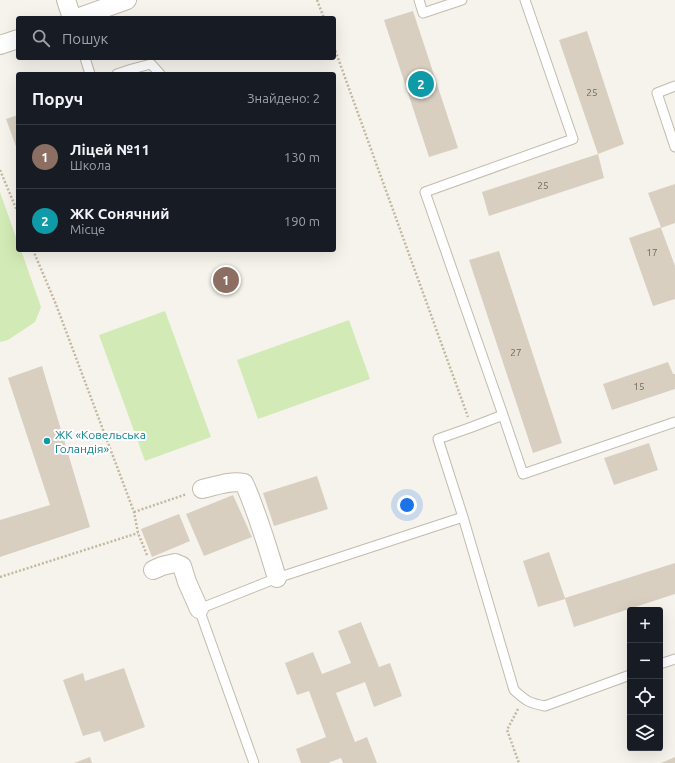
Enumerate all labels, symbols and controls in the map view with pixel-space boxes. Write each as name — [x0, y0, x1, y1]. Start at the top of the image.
search box — [16, 16, 336, 60]
icon: search — [30, 27, 52, 49]
text: Пошук — [62, 30, 108, 47]
pin: 2 — [408, 69, 434, 99]
house number: 25 — [586, 87, 598, 98]
text: Поруч — [32, 89, 83, 108]
text: Знайдено: 2 — [247, 91, 320, 105]
text: Ліцей №11 — [70, 141, 150, 158]
text: 1 — [41, 150, 49, 164]
text: 130 m — [284, 150, 320, 164]
text: Школа — [70, 158, 111, 172]
house number: 25 — [537, 180, 549, 191]
text: ЖК Сонячний — [70, 205, 169, 222]
text: 2 — [41, 214, 49, 228]
text: 190 m — [284, 214, 320, 228]
text: Місце — [70, 222, 105, 236]
house number: 17 — [646, 247, 658, 258]
pin: 1 — [213, 265, 239, 295]
house number: 27 — [510, 347, 522, 358]
house number: 15 — [633, 381, 645, 392]
place label: ЖК «Ковельська Голандія» — [55, 428, 146, 455]
marker: ЖК «Ковельська Голандія» — [42, 436, 52, 446]
your location — [397, 495, 417, 515]
map controls — [627, 607, 663, 751]
button: + — [627, 607, 663, 643]
button: − — [627, 643, 663, 679]
button: locate — [627, 679, 663, 715]
button: layers — [627, 715, 663, 751]

